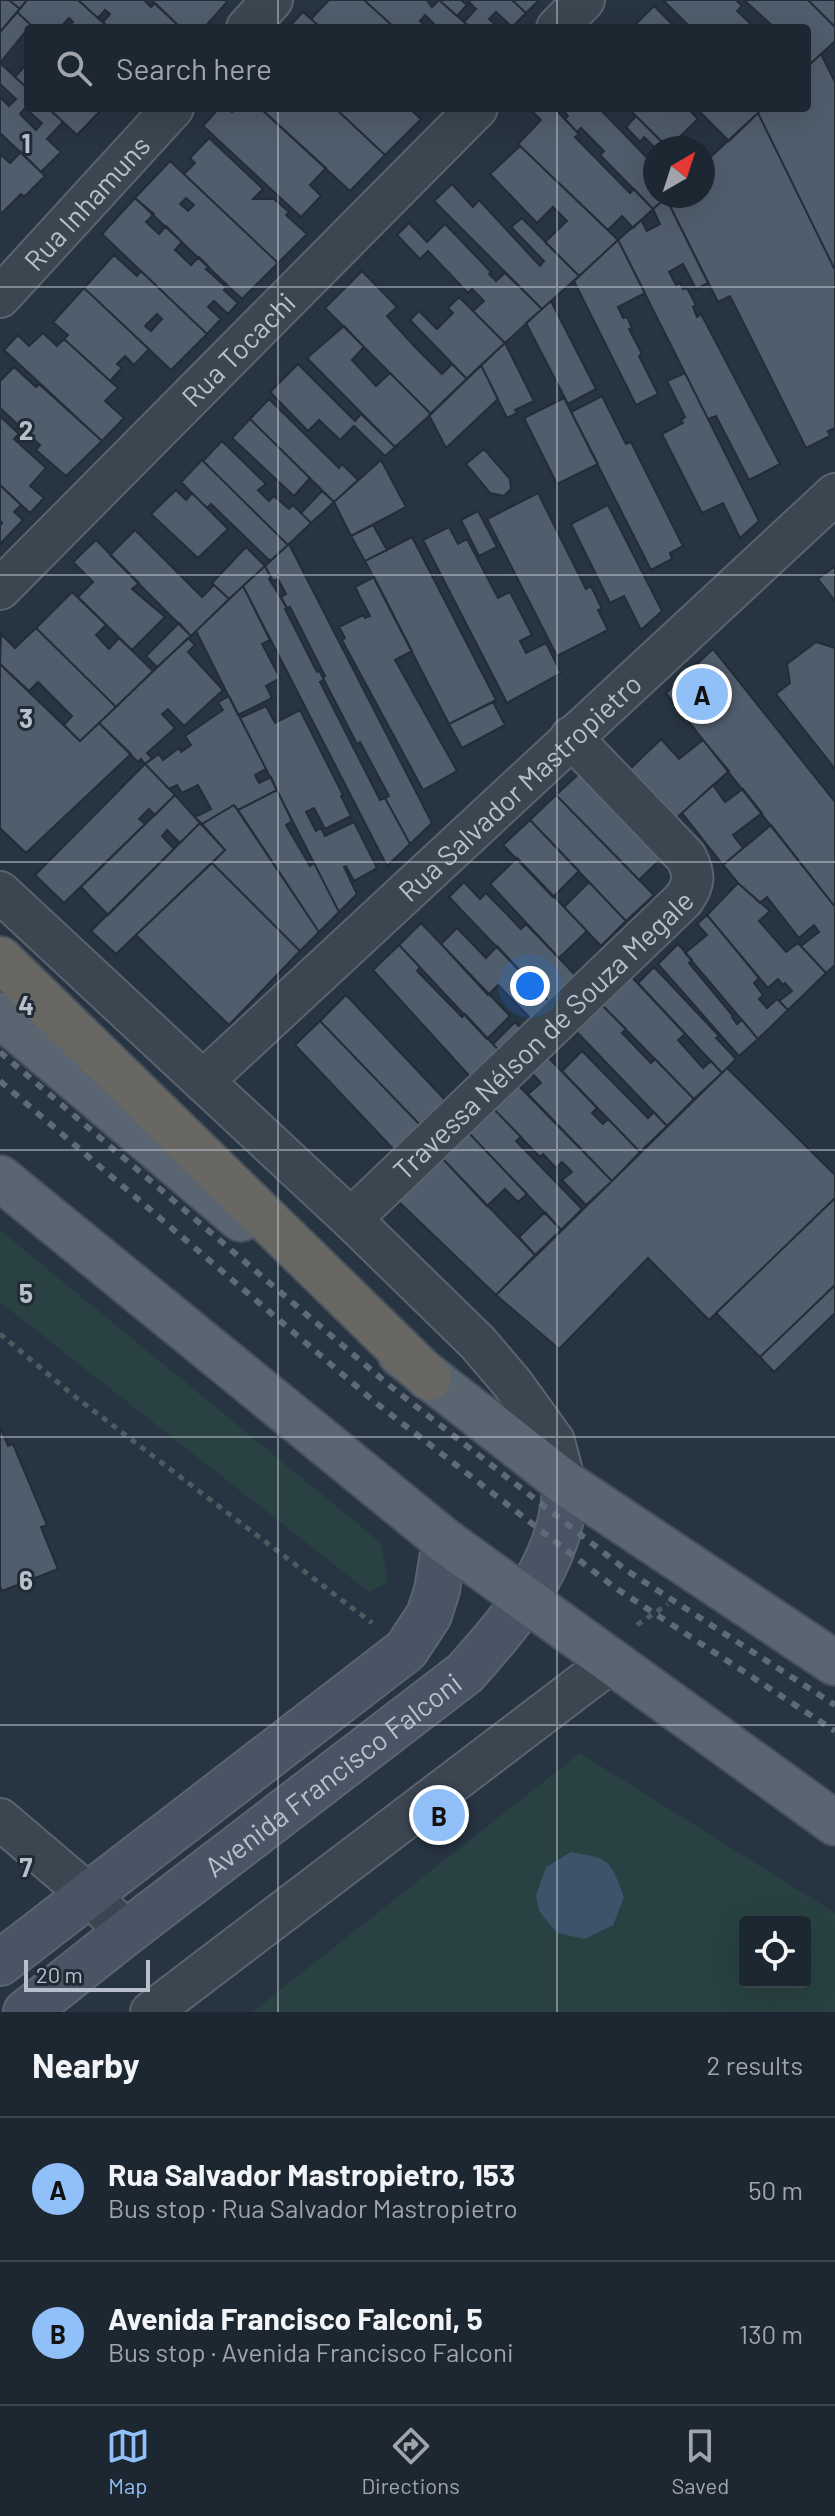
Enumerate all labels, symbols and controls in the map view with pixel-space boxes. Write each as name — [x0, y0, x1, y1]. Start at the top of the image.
search box — [24, 24, 811, 112]
icon: search — [52, 46, 96, 90]
text: Search here — [116, 50, 272, 86]
text: 1 — [21, 127, 31, 158]
street label: Rua Inhamuns — [16, 128, 157, 277]
north arrow — [643, 136, 715, 208]
street label: Rua Tocachi — [174, 285, 302, 413]
text: 2 — [19, 414, 33, 445]
pin: A — [676, 664, 728, 724]
street label: Rua Salvador Mastropietro — [391, 666, 648, 908]
text: 3 — [19, 702, 33, 733]
street label: Travessa Nélson de Souza Megale — [386, 883, 700, 1187]
your location — [510, 966, 550, 1006]
text: 4 — [18, 989, 34, 1020]
text: 5 — [19, 1277, 33, 1308]
text: 6 — [19, 1564, 33, 1595]
street label: Avenida Francisco Falconi — [197, 1665, 468, 1884]
pin: B — [413, 1785, 465, 1845]
text: 7 — [20, 1851, 33, 1882]
map controls — [739, 1916, 811, 1988]
button: locate — [739, 1916, 811, 1988]
scale bar — [24, 1956, 150, 1992]
text: 20 m — [36, 1961, 83, 1987]
text: Nearby — [32, 2044, 140, 2085]
text: 2 results — [707, 2049, 803, 2080]
text: Rua Salvador Mastropietro, 153 — [108, 2156, 515, 2192]
text: A — [49, 2174, 67, 2205]
text: 50 m — [748, 2174, 803, 2205]
text: Bus stop · Rua Salvador Mastropietro — [108, 2192, 518, 2223]
text: Avenida Francisco Falconi, 5 — [108, 2300, 483, 2336]
text: B — [50, 2318, 66, 2349]
text: 130 m — [739, 2318, 803, 2349]
text: Bus stop · Avenida Francisco Falconi — [108, 2336, 514, 2367]
tab: Map — [106, 2424, 150, 2498]
tab: Directions — [361, 2424, 460, 2498]
tab: Saved — [671, 2424, 729, 2498]

